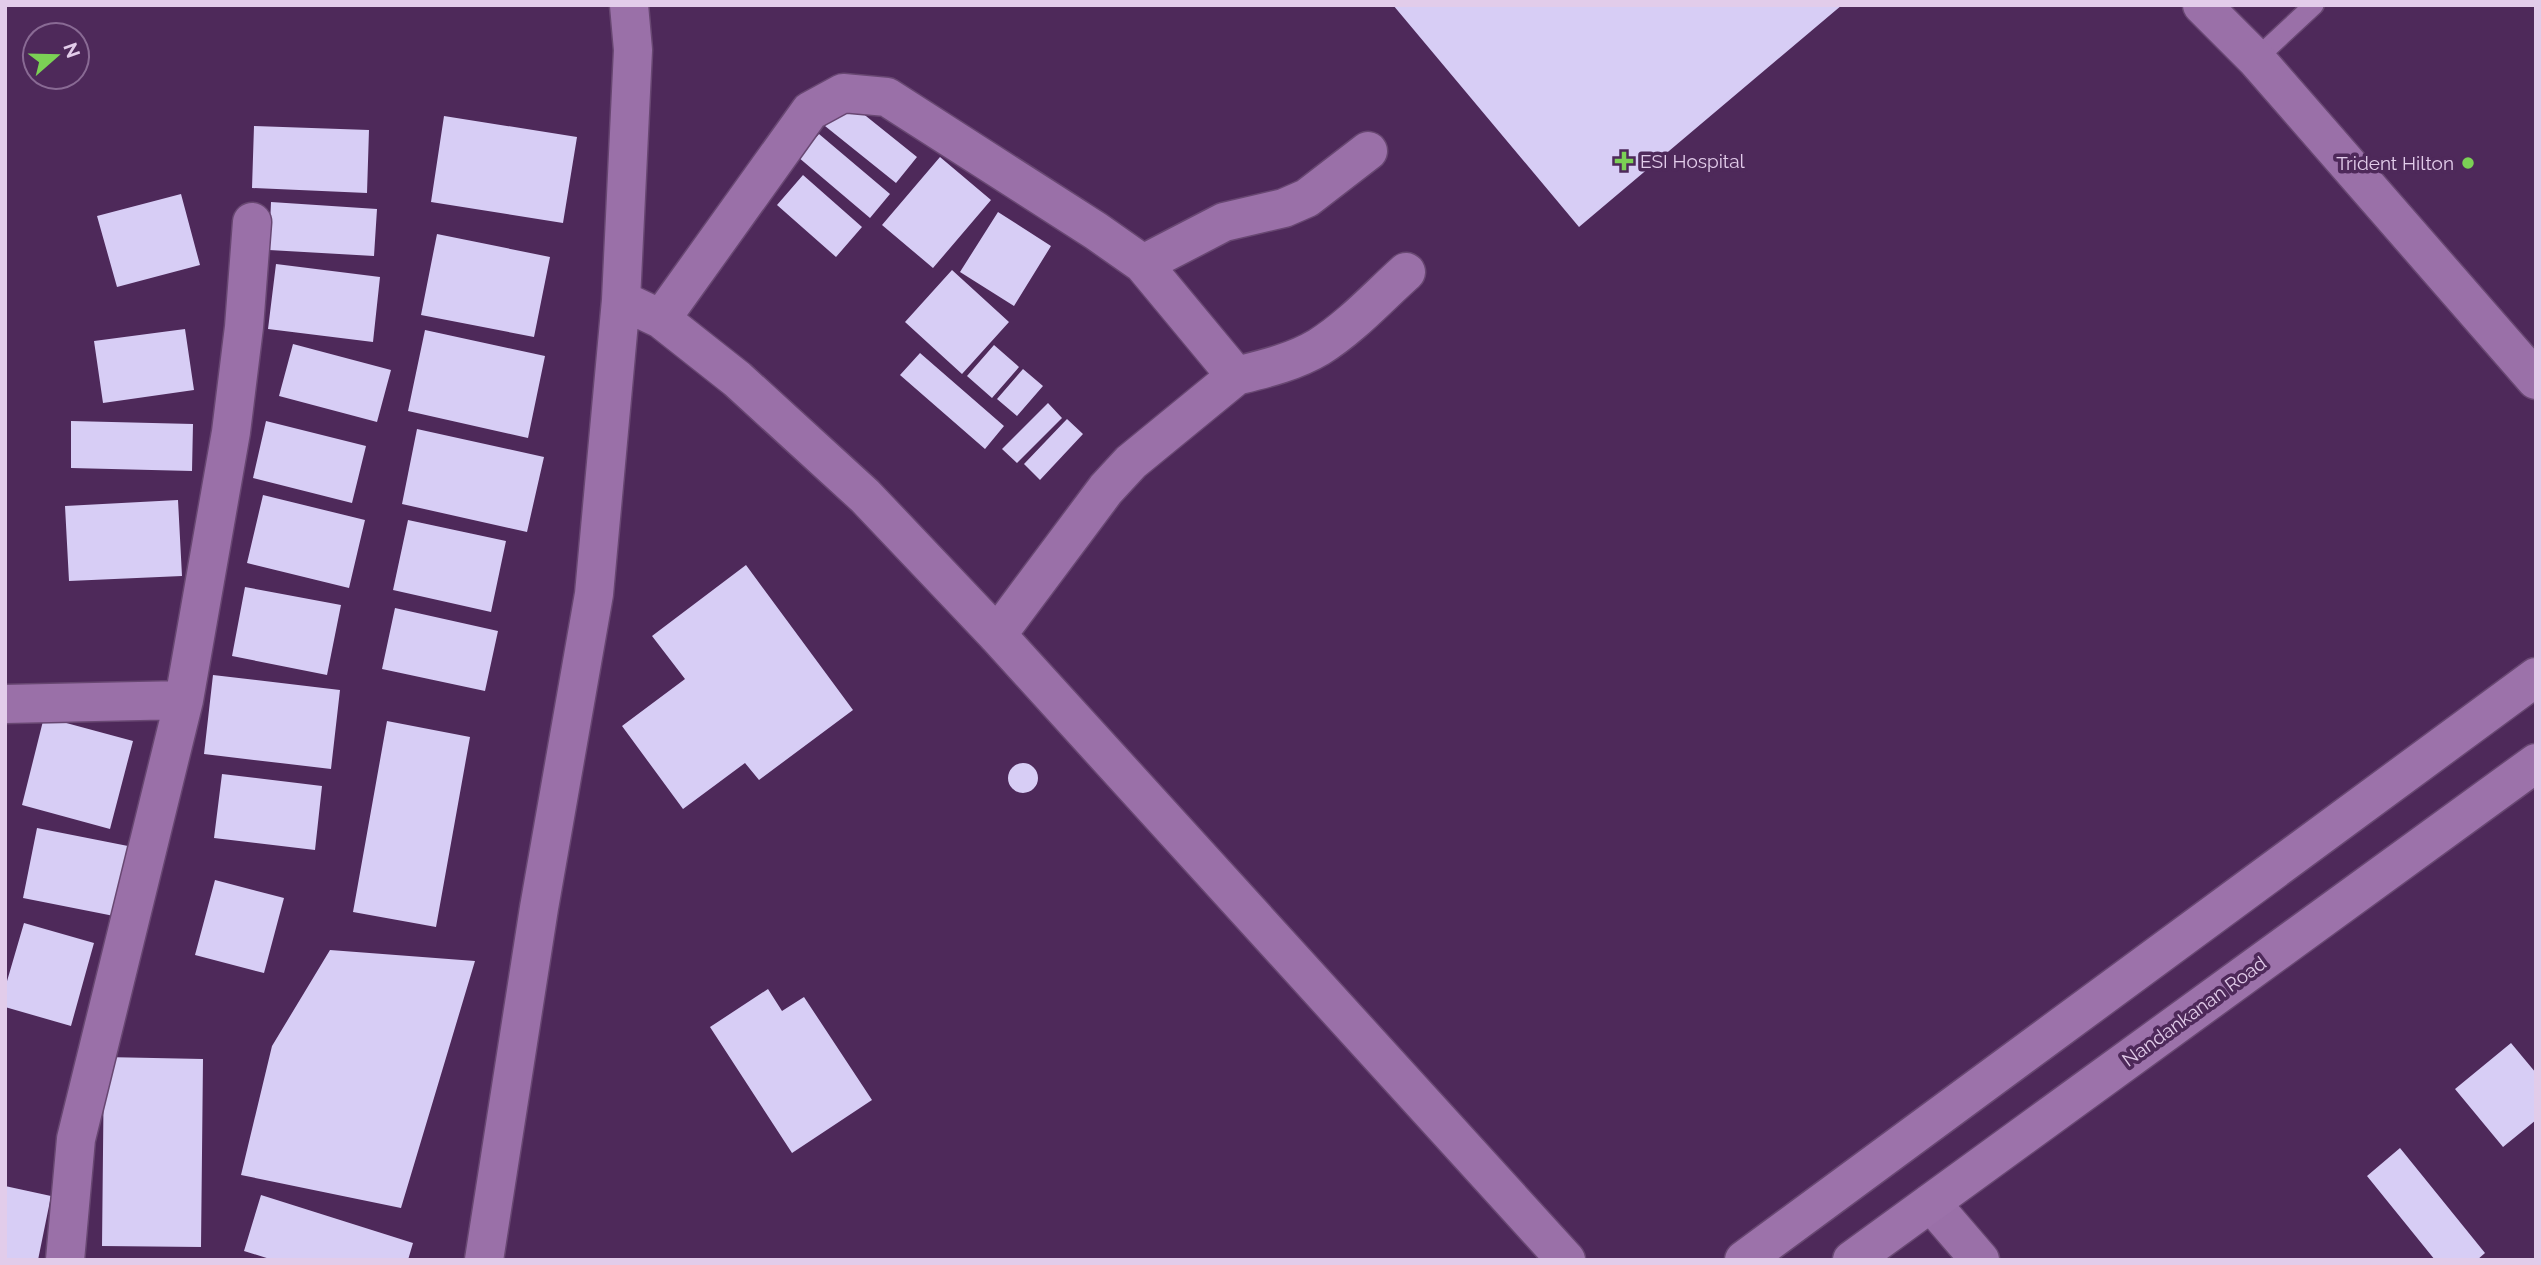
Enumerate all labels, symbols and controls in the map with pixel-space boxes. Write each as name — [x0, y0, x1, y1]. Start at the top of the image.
north arrow — [21, 21, 91, 91]
text: N — [59, 40, 85, 61]
place label: ESI Hospital — [1640, 150, 1746, 172]
marker: ESI Hospital — [1614, 151, 1634, 171]
place label: Trident Hilton — [2336, 152, 2454, 174]
marker: Trident Hilton — [2460, 155, 2476, 171]
street label: Nandankanan Road — [2118, 951, 2270, 1071]

